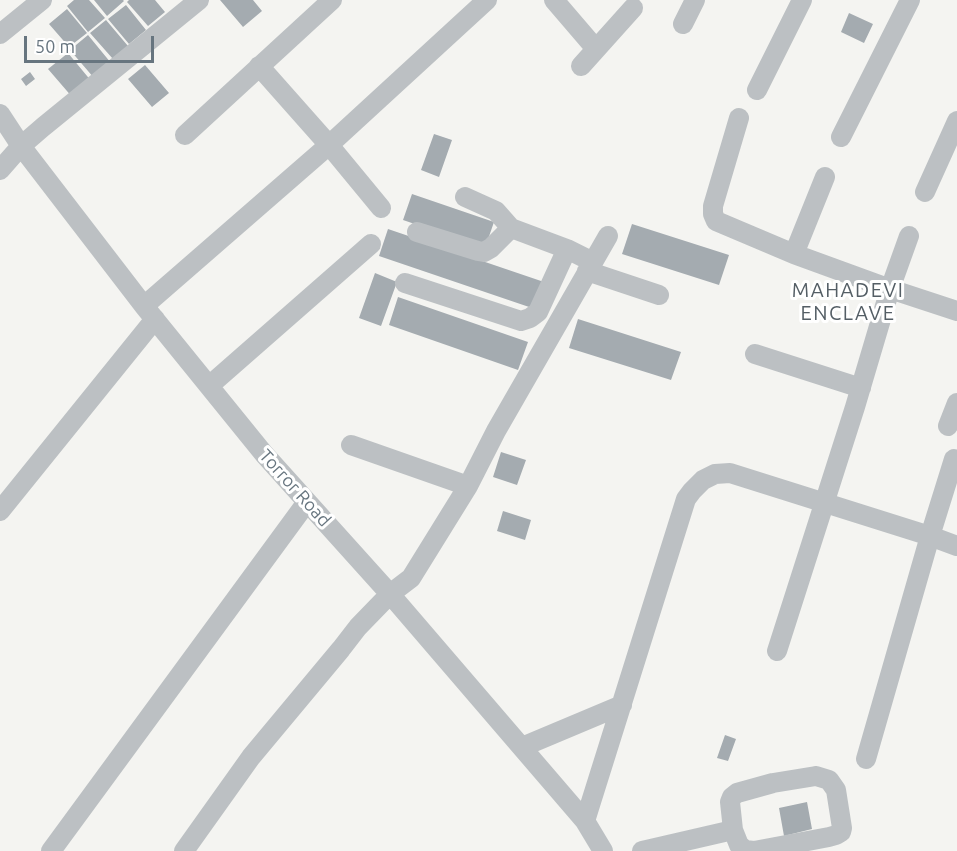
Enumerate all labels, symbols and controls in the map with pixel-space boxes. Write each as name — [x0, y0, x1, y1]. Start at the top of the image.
scale bar — [27, 24, 158, 62]
text: 50 m — [35, 36, 75, 56]
district label: MAHADEVI ENCLAVE — [792, 278, 904, 325]
street label: Torror Road — [255, 445, 335, 531]

